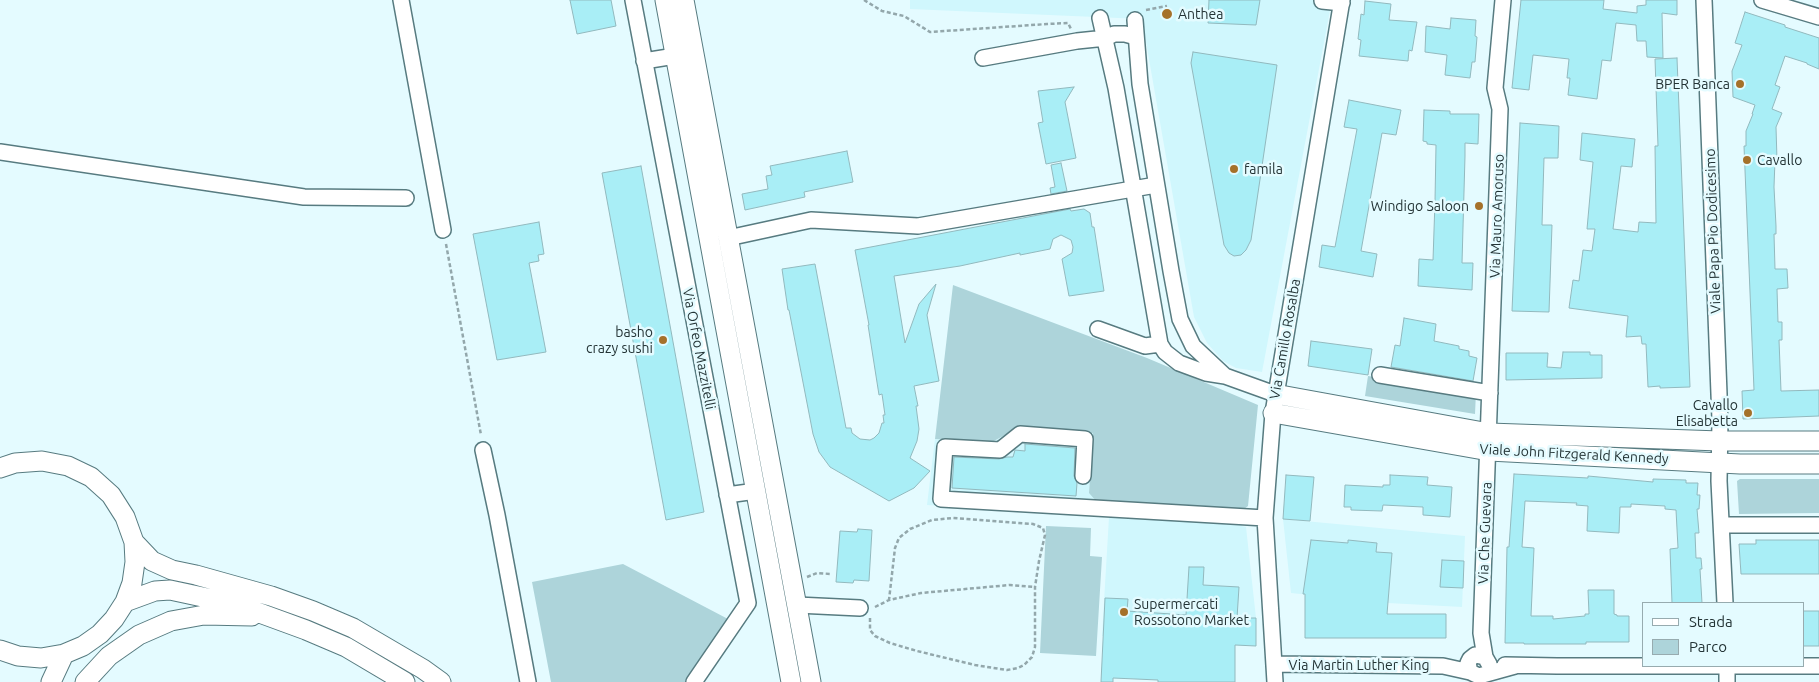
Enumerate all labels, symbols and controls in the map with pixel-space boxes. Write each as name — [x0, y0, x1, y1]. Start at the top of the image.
place label: Anthea — [1178, 6, 1224, 22]
marker: Anthea — [1160, 7, 1174, 21]
place label: BPER Banca — [1655, 76, 1730, 92]
marker: BPER Banca — [1734, 78, 1746, 90]
street label: Viale Papa Pio Dodicesimo — [1702, 148, 1724, 314]
place label: Cavallo — [1757, 152, 1802, 168]
street label: Via Mauro Amoruso — [1486, 154, 1508, 278]
marker: Cavallo — [1741, 154, 1753, 166]
place label: famila — [1244, 161, 1283, 177]
marker: famila — [1228, 163, 1240, 175]
place label: Windigo Saloon — [1371, 198, 1469, 214]
marker: Windigo Saloon — [1473, 200, 1485, 212]
street label: Via Camillo Rosalba — [1266, 277, 1304, 401]
street label: Via Orfeo Mazzitelli — [679, 287, 719, 411]
place label: basho crazy sushi — [586, 324, 653, 357]
marker: basho crazy sushi — [657, 334, 669, 346]
place label: Cavallo Elisabetta — [1676, 397, 1738, 430]
marker: Cavallo Elisabetta — [1742, 407, 1754, 419]
street label: Viale John Fitzgerald Kennedy — [1479, 441, 1669, 467]
street label: Via Che Guevara — [1475, 482, 1495, 584]
place label: Supermercati Rossotono Market — [1134, 596, 1249, 628]
legend — [1642, 602, 1804, 667]
marker: Supermercati Rossotono Market — [1118, 606, 1130, 618]
text: Strada — [1689, 613, 1733, 630]
text: Parco — [1689, 638, 1727, 655]
street label: Via Martin Luther King — [1288, 657, 1430, 673]

